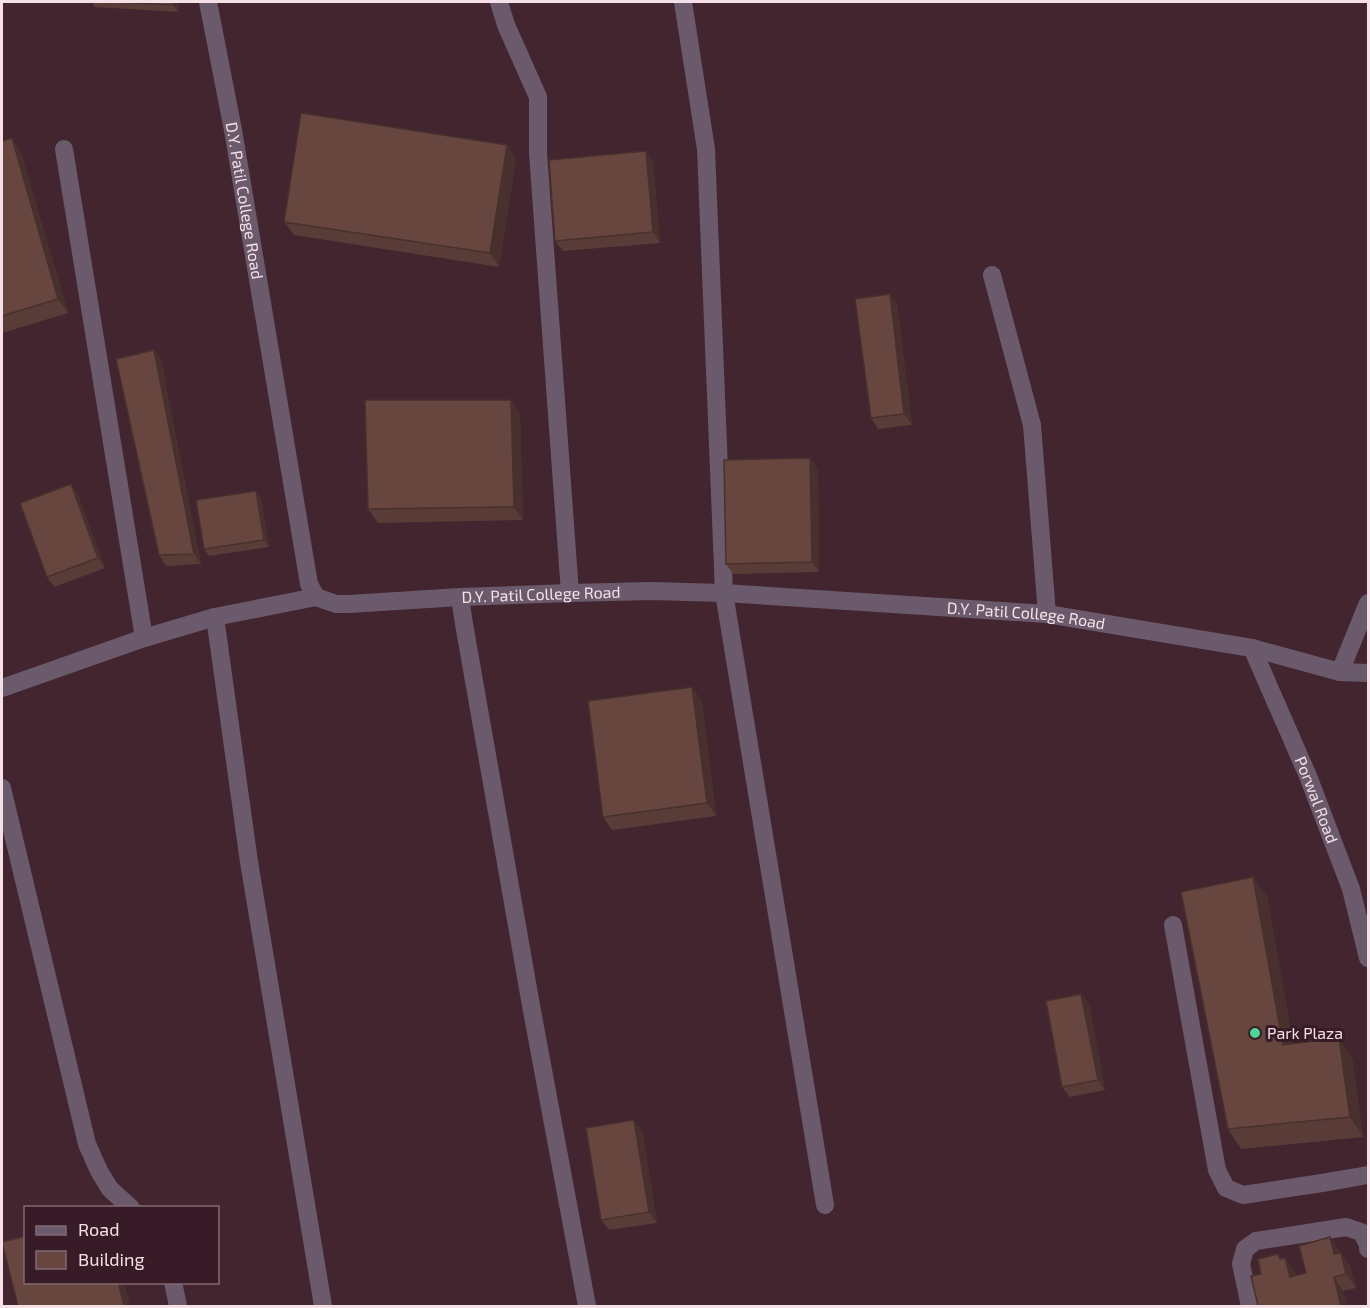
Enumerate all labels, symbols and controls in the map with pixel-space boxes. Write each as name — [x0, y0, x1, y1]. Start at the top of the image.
street label: D.Y. Patil College Road — [223, 120, 268, 281]
street label: D.Y. Patil College Road — [461, 582, 621, 606]
street label: D.Y. Patil College Road — [946, 598, 1107, 633]
street label: Porwal Road — [1292, 753, 1343, 846]
place label: Park Plaza — [1267, 1023, 1343, 1042]
marker: Park Plaza — [1248, 1026, 1262, 1040]
legend — [24, 1206, 219, 1284]
text: Road — [78, 1218, 119, 1240]
text: Building — [78, 1248, 145, 1270]

